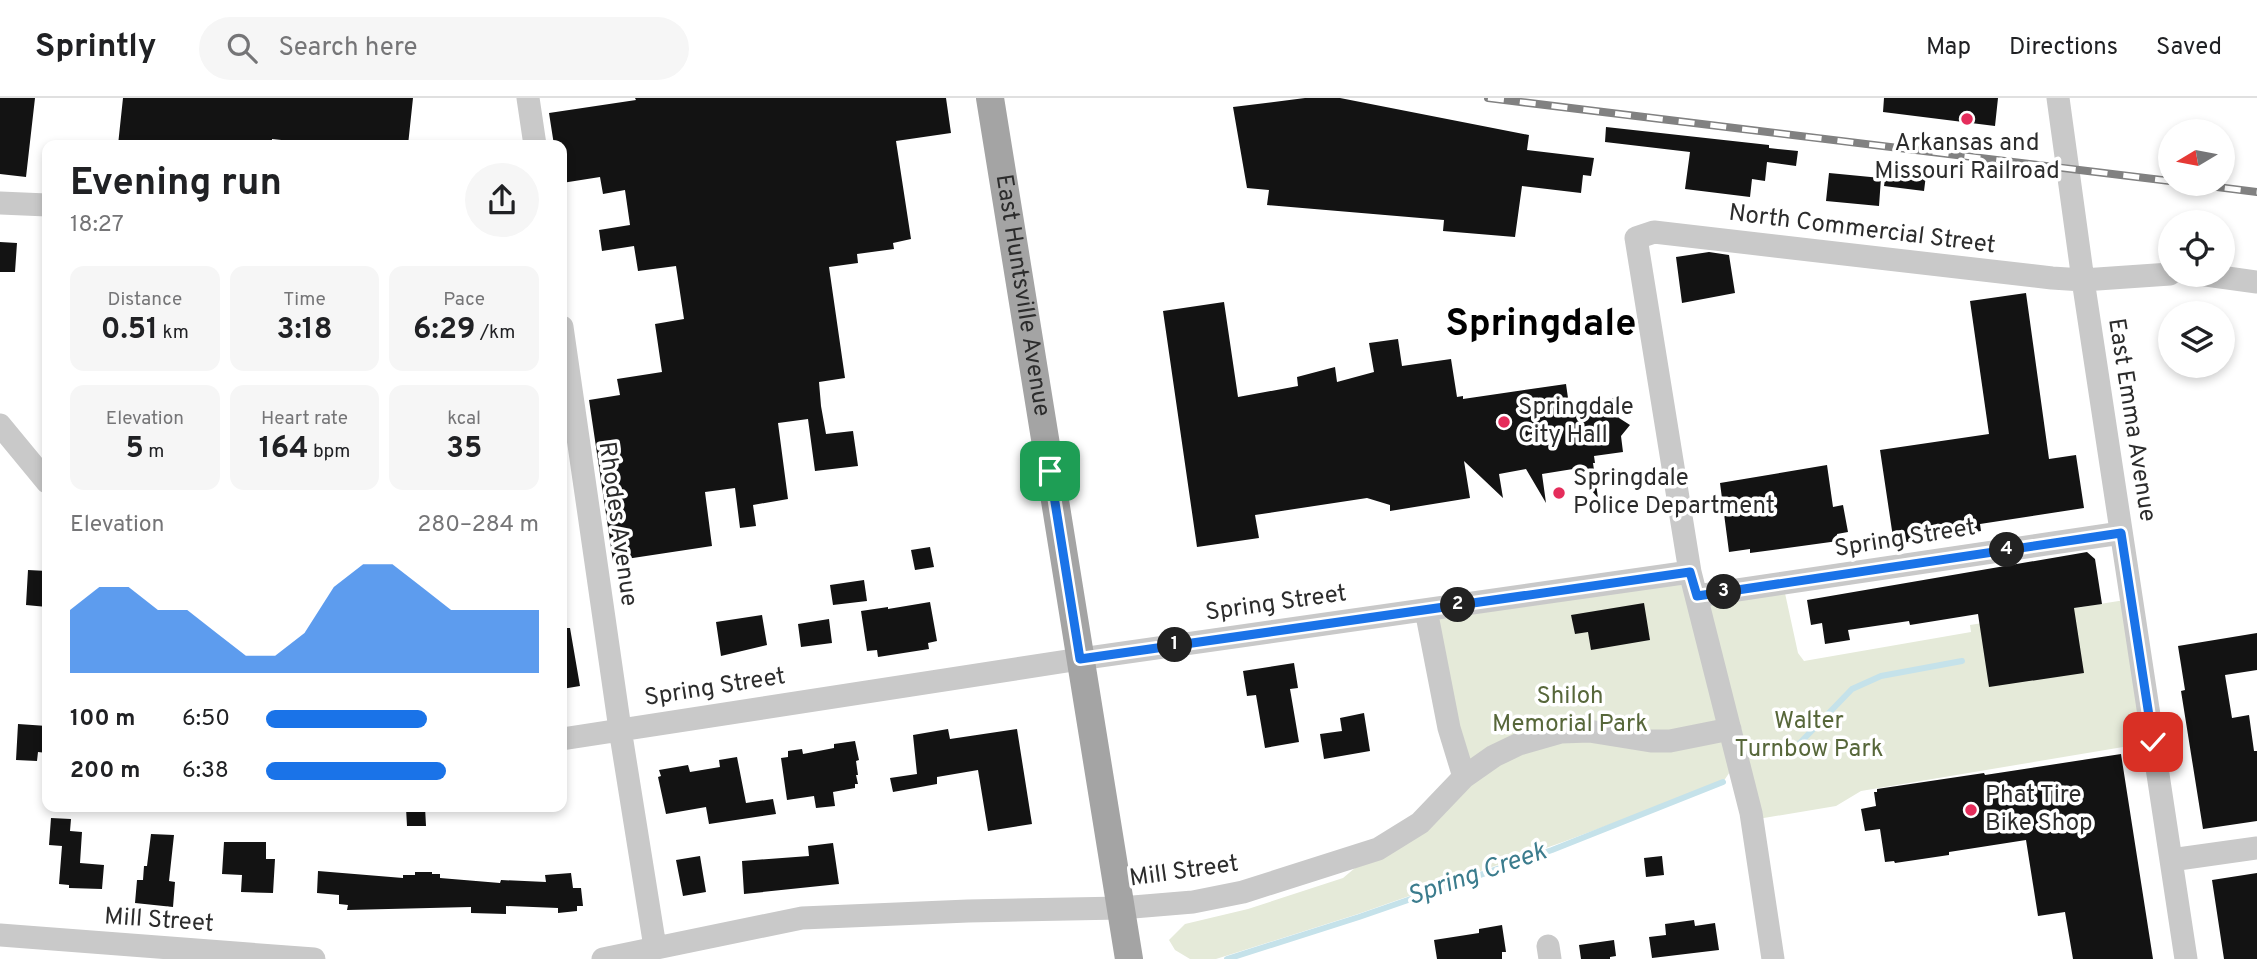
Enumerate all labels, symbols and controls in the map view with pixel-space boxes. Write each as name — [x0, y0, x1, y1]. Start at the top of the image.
search box — [199, 17, 689, 80]
text: Sprintly — [35, 27, 157, 69]
icon: search — [223, 29, 261, 67]
text: Search here — [279, 32, 418, 65]
text: Map — [1926, 33, 1971, 63]
text: Directions — [2009, 33, 2118, 63]
text: Saved — [2156, 33, 2222, 63]
marker: Arkansas and Missouri Railroad — [1959, 111, 1975, 127]
north arrow — [2158, 119, 2235, 196]
map controls — [2158, 119, 2235, 378]
place label: Arkansas and Missouri Railroad — [1874, 129, 2060, 187]
text: Evening run — [70, 160, 282, 209]
button: share — [465, 163, 539, 237]
street label: East Huntsville Avenue — [988, 172, 1056, 419]
street label: North Commercial Street — [1727, 199, 1997, 261]
button: locate — [2158, 210, 2235, 287]
text: 18:27 — [70, 211, 124, 240]
text: Distance — [108, 288, 182, 312]
text: Time — [283, 288, 326, 312]
text: Pace — [443, 288, 485, 312]
district label: Springdale — [1446, 301, 1636, 350]
button: layers — [2158, 301, 2235, 378]
text: 0.51 — [101, 312, 158, 349]
text: 3:18 — [276, 312, 333, 349]
text: 6:29 — [413, 312, 475, 349]
street label: East Emma Avenue — [2100, 316, 2162, 524]
text: km — [158, 321, 189, 345]
text: /km — [475, 321, 515, 345]
place label: Springdale City Hall — [1518, 393, 1634, 451]
text: Elevation — [106, 407, 184, 431]
text: Heart rate — [261, 407, 348, 431]
text: kcal — [447, 407, 481, 431]
marker: Springdale City Hall — [1496, 414, 1512, 430]
text: 5 — [125, 431, 144, 468]
text: 164 — [259, 431, 308, 468]
text: 35 — [446, 431, 482, 468]
text: m — [144, 440, 164, 464]
text: bpm — [308, 440, 350, 464]
street label: Rhodes Avenue — [591, 440, 643, 608]
pin — [1020, 441, 1080, 501]
icon: arrive — [1031, 452, 1069, 490]
place label: Springdale Police Department — [1573, 464, 1775, 522]
marker: Springdale Police Department — [1551, 485, 1567, 501]
text: Elevation — [70, 511, 165, 540]
text: 280–284 m — [417, 511, 539, 540]
street label: Spring Street — [1832, 513, 1978, 565]
pin: 4 — [1990, 532, 2024, 568]
text: 4 — [2000, 537, 2013, 561]
pin: 3 — [1706, 574, 1742, 610]
street label: Spring Street — [1203, 579, 1349, 629]
text: 3 — [1718, 579, 1729, 603]
pin: 2 — [1440, 588, 1476, 622]
text: 2 — [1452, 592, 1463, 616]
pin: 1 — [1158, 628, 1192, 662]
text: 1 — [1171, 632, 1178, 656]
street label: Spring Street — [642, 662, 788, 714]
park label: Shiloh Memorial Park — [1492, 682, 1648, 740]
text: 100 m — [70, 705, 135, 734]
text: 6:50 — [182, 705, 230, 734]
park label: Walter Turnbow Park — [1735, 707, 1883, 765]
pin — [2123, 712, 2183, 772]
icon: check — [2134, 723, 2172, 761]
text: 200 m — [70, 757, 140, 786]
text: 6:38 — [182, 757, 229, 786]
place label: Phat Tire Bike Shop — [1985, 781, 2093, 839]
marker: Phat Tire Bike Shop — [1963, 802, 1979, 818]
water label: Spring Creek — [1403, 836, 1552, 914]
street label: Mill Street — [1128, 850, 1240, 894]
street label: Mill Street — [103, 902, 215, 940]

